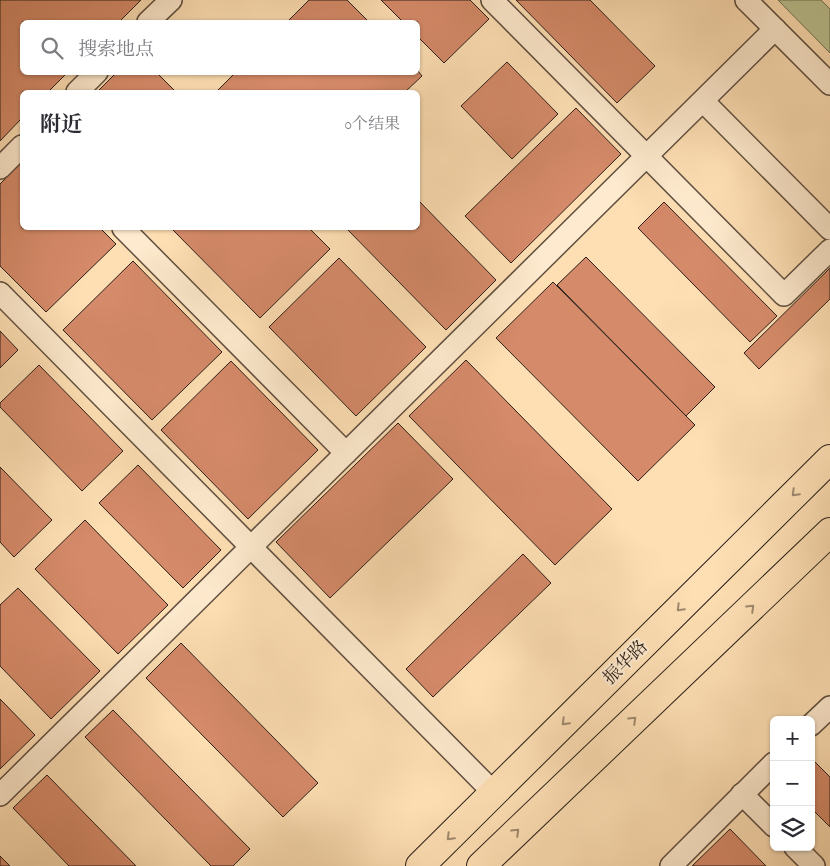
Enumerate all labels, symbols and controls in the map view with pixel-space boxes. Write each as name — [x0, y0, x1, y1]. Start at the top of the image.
search box — [20, 20, 420, 75]
icon: search — [38, 34, 66, 62]
text: 搜索地点 — [78, 38, 154, 62]
text: 附近 — [40, 112, 82, 139]
text: 0个结果 — [344, 115, 400, 135]
one-way arrow — [792, 487, 801, 496]
one-way arrow — [677, 602, 686, 611]
one-way arrow — [745, 605, 754, 614]
street label: 振华路 — [599, 636, 653, 690]
one-way arrow — [562, 716, 571, 725]
map controls — [770, 716, 815, 851]
button: + — [770, 716, 815, 761]
one-way arrow — [628, 717, 637, 726]
button: − — [770, 761, 815, 806]
button: layers — [770, 806, 815, 851]
one-way arrow — [510, 829, 519, 838]
one-way arrow — [446, 831, 455, 840]

